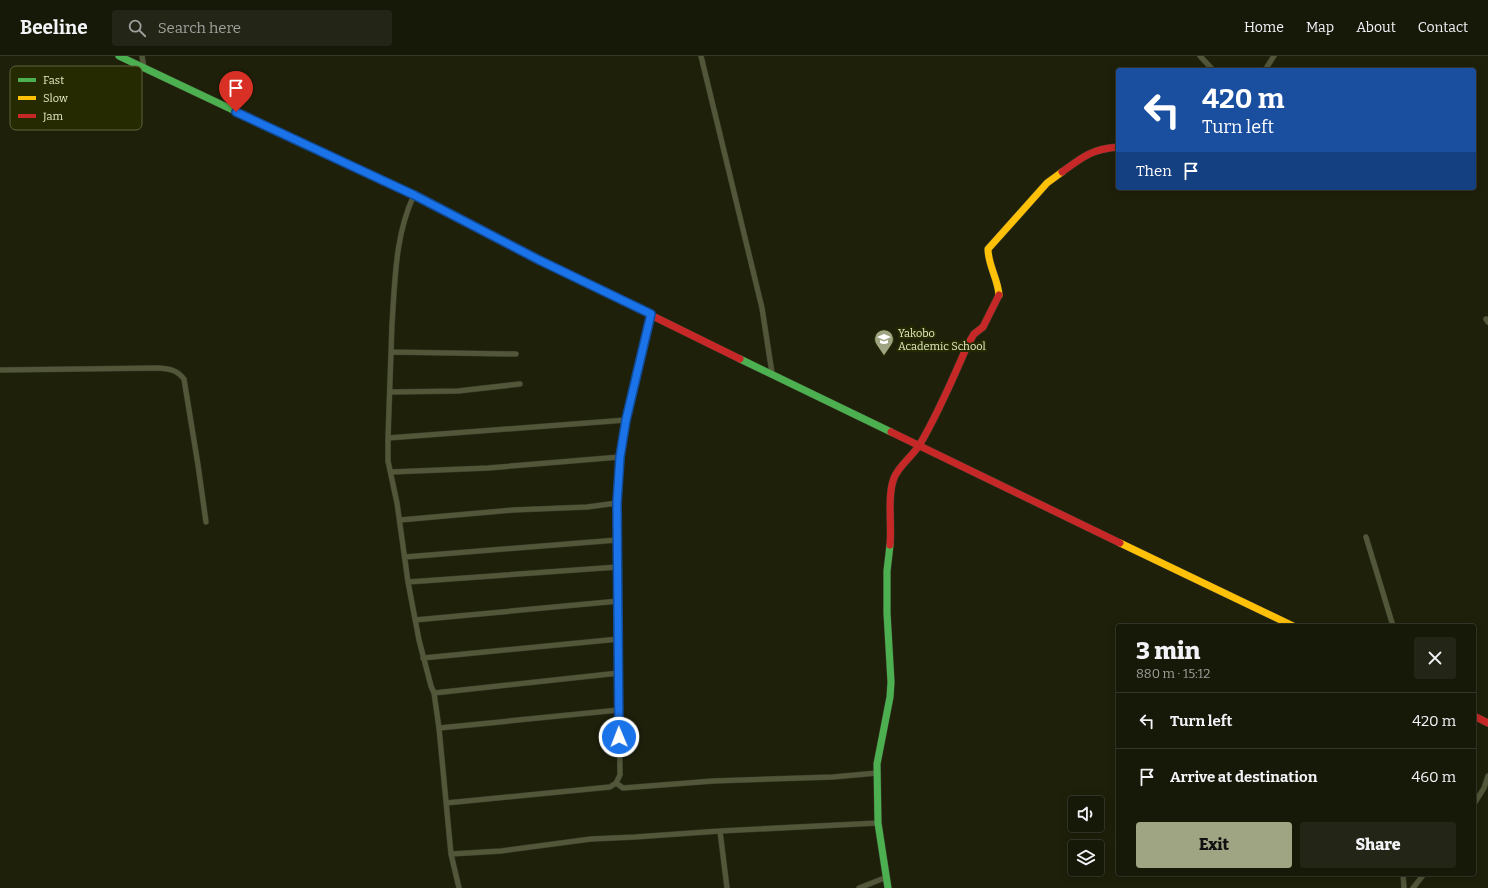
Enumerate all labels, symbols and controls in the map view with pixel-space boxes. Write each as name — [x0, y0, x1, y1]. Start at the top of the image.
search box — [112, 10, 392, 46]
text: Beeline — [20, 16, 88, 39]
icon: search — [126, 17, 148, 39]
text: Search here — [158, 19, 241, 37]
text: Home — [1244, 19, 1284, 36]
text: Map — [1306, 19, 1334, 36]
text: About — [1356, 19, 1396, 36]
text: Contact — [1418, 19, 1468, 36]
legend — [10, 66, 142, 130]
pin — [219, 71, 253, 112]
text: Fast — [43, 74, 64, 87]
icon: arrive — [225, 77, 247, 99]
text: 420 m — [1202, 82, 1284, 115]
icon: left — [1136, 84, 1188, 136]
text: Slow — [43, 92, 68, 105]
text: Jam — [42, 110, 63, 123]
text: Turn left — [1202, 116, 1274, 138]
icon: arrive — [1180, 160, 1202, 182]
text: Then — [1136, 162, 1172, 180]
place label: Yakobo Academic School — [898, 327, 986, 353]
school or university icon: Yakobo Academic School — [873, 328, 895, 356]
text: 3 min — [1136, 637, 1200, 665]
button: close — [1414, 637, 1456, 679]
text: 880 m · 15:12 — [1136, 666, 1210, 681]
icon: left — [1136, 710, 1158, 732]
text: Turn left — [1170, 712, 1232, 730]
text: 420 m — [1412, 712, 1456, 730]
position arrow — [598, 716, 640, 758]
icon: arrive — [1136, 766, 1158, 788]
text: Arrive at destination — [1170, 768, 1317, 786]
text: 460 m — [1412, 768, 1456, 786]
map controls — [1068, 796, 1104, 876]
button: sound — [1068, 796, 1104, 832]
button: Exit — [1136, 822, 1292, 868]
button: Share — [1300, 822, 1456, 868]
button: layers — [1068, 840, 1104, 876]

